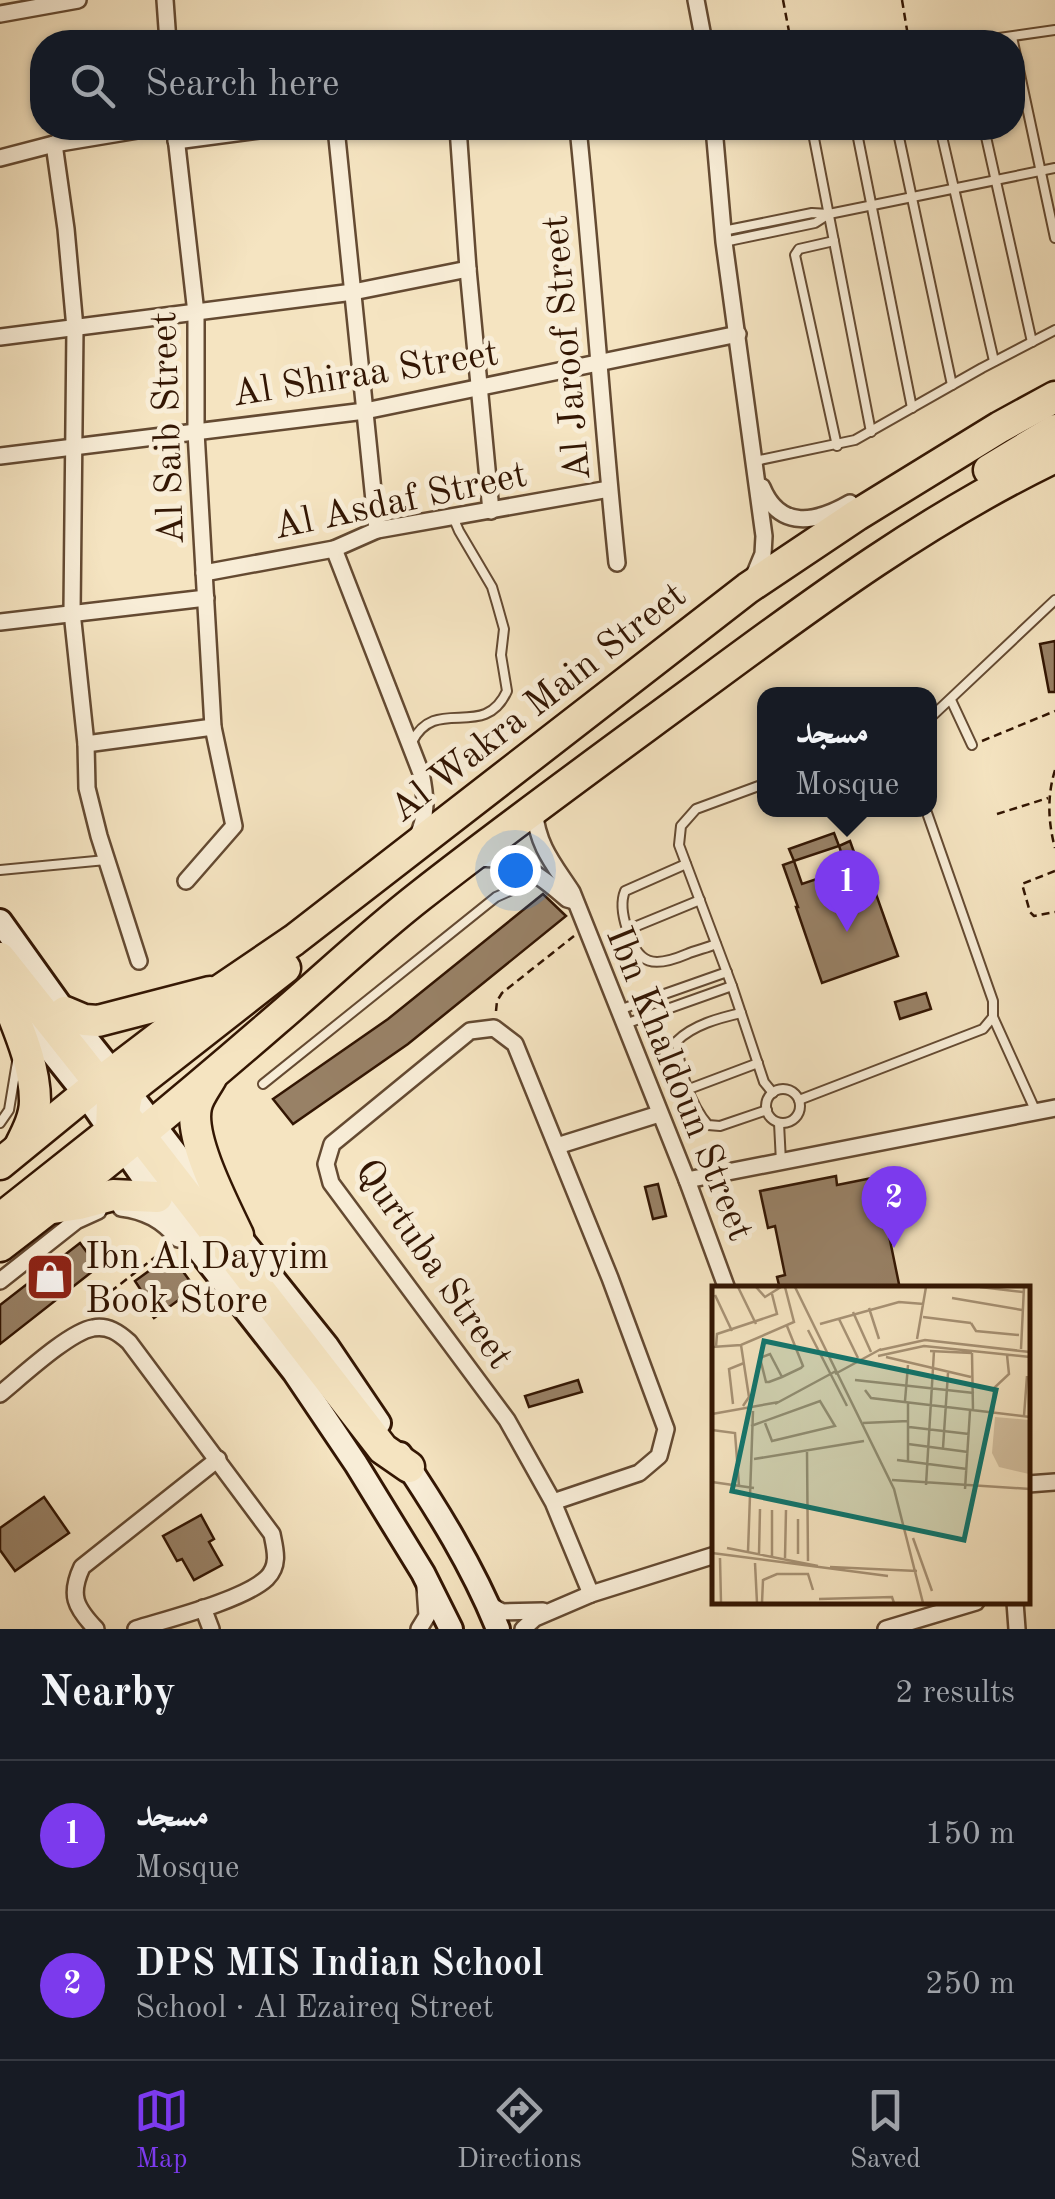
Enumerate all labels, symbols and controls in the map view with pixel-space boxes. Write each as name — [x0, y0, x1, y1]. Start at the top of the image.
search box — [30, 30, 1025, 140]
icon: search — [65, 58, 120, 113]
text: Search here — [145, 66, 340, 104]
street label: Al Jaroof Street — [537, 213, 599, 482]
street label: Al Saib Street — [146, 311, 192, 545]
street label: Al Shiraa Street — [230, 335, 501, 415]
street label: Al Asdaf Street — [271, 457, 531, 547]
street label: Al Wakra Main Street — [384, 576, 694, 830]
popup — [757, 687, 937, 817]
text: مسجد — [795, 713, 869, 751]
text: Mosque — [795, 770, 899, 802]
your location — [490, 845, 541, 896]
pin: 1 — [814, 850, 880, 932]
street label: Ibn Khaldoun Street — [598, 922, 759, 1246]
street label: Qurtuba Street — [347, 1153, 519, 1376]
pin: 2 — [862, 1166, 926, 1248]
place label: Ibn Al Dayyim Book Store — [85, 1239, 329, 1321]
shop icon: Ibn Al Dayyim Book Store — [24, 1251, 76, 1303]
inset map — [712, 1286, 1030, 1604]
text: Nearby — [40, 1673, 176, 1715]
text: 2 results — [895, 1678, 1015, 1710]
text: مسجد — [135, 1796, 210, 1834]
text: 1 — [63, 1819, 82, 1851]
text: 150 m — [925, 1819, 1015, 1851]
text: Mosque — [135, 1853, 239, 1885]
text: DPS MIS Indian School — [135, 1946, 544, 1984]
text: 2 — [63, 1969, 82, 2001]
text: 250 m — [925, 1969, 1015, 2001]
text: School · Al Ezaireq Street — [135, 1993, 494, 2025]
tab: Map — [134, 2083, 189, 2178]
tab: Directions — [457, 2083, 582, 2178]
tab: Saved — [850, 2083, 921, 2178]

